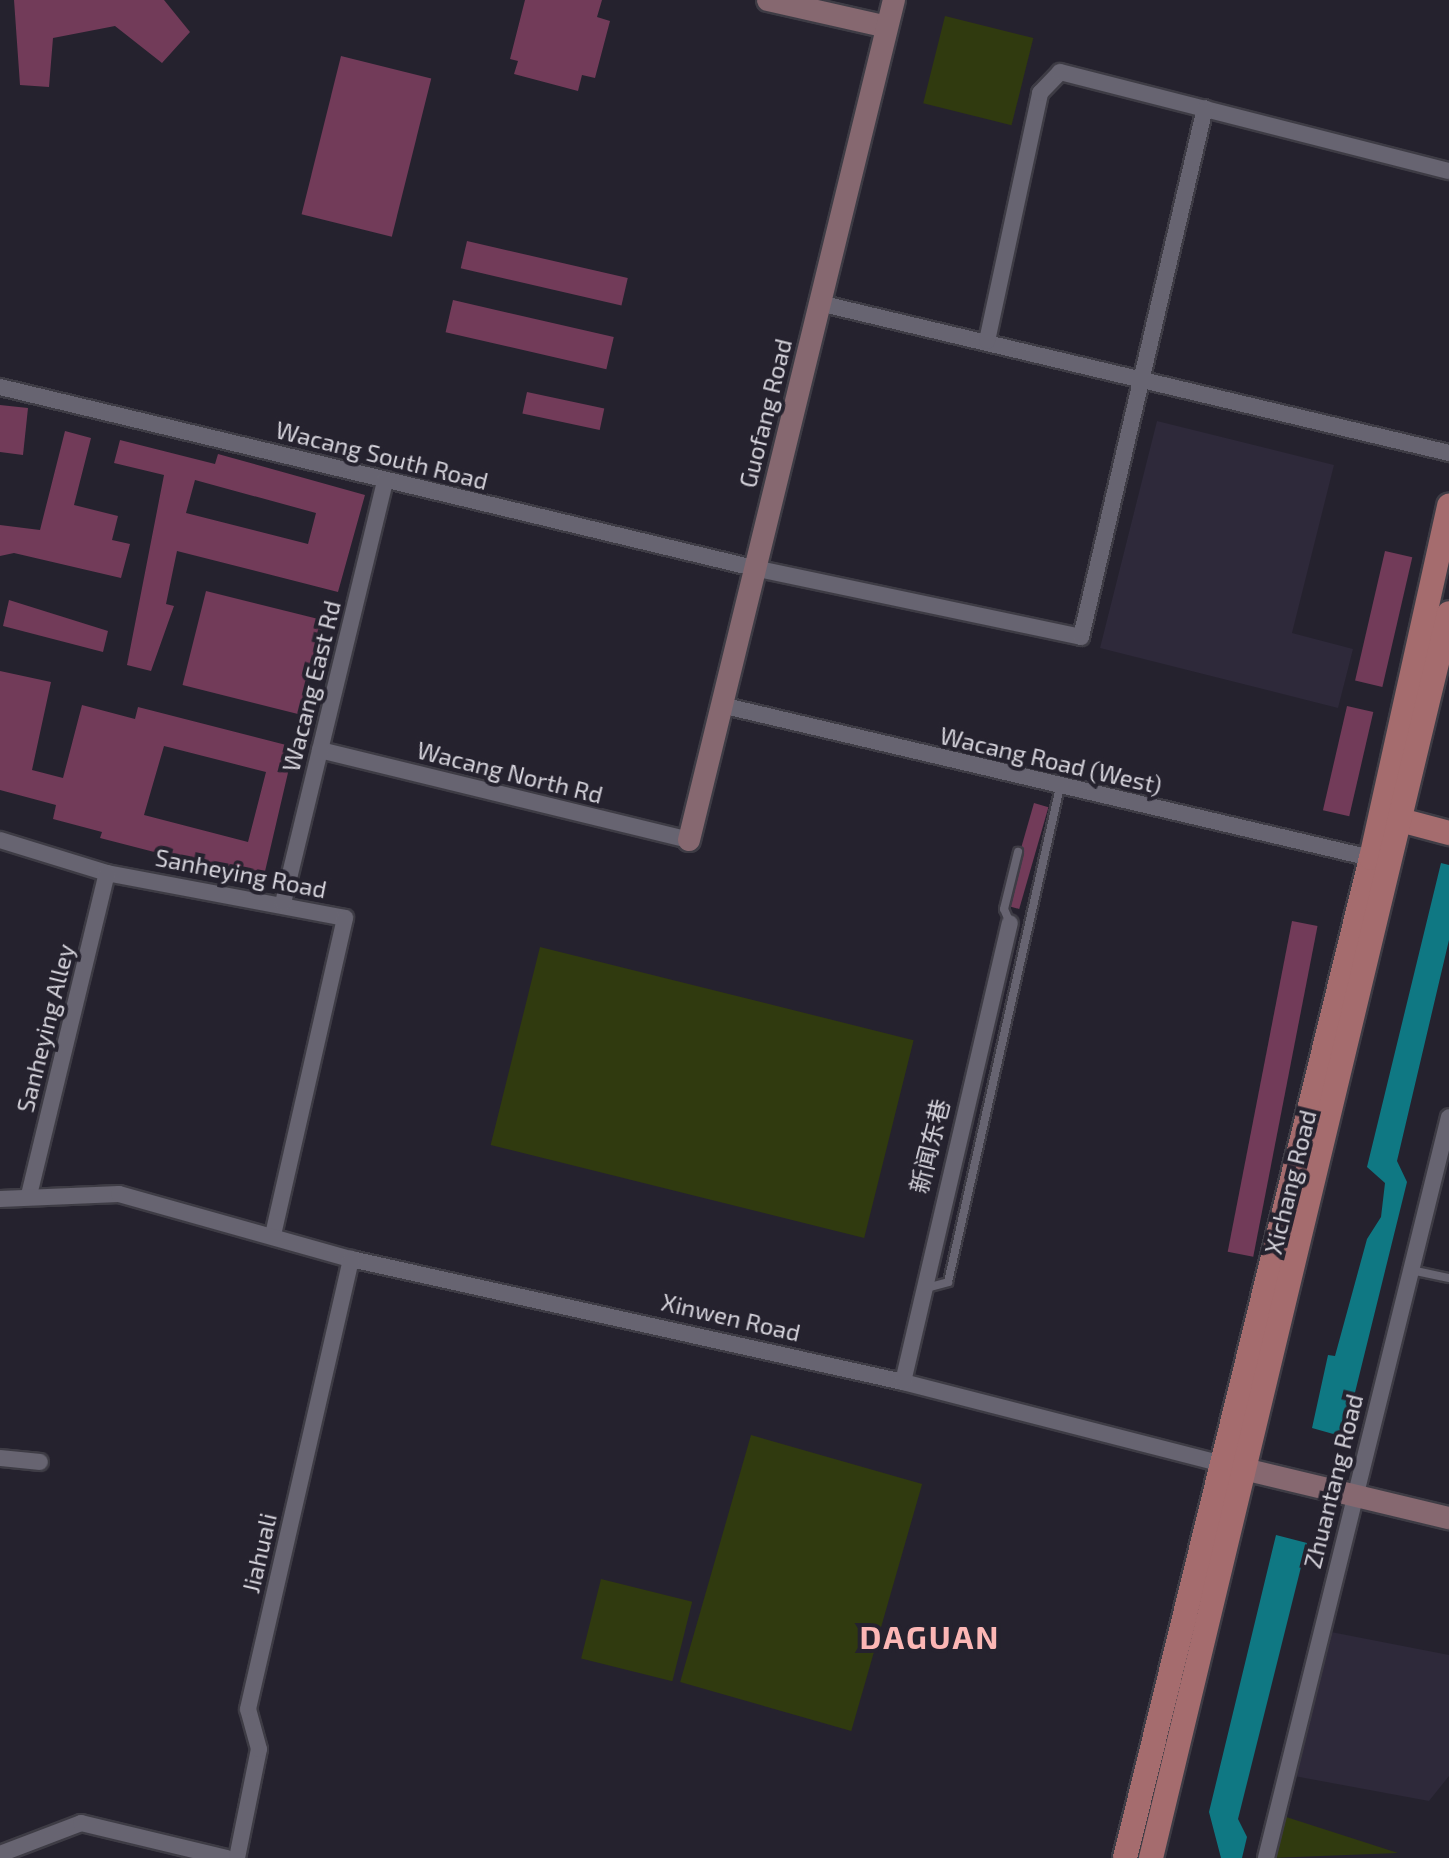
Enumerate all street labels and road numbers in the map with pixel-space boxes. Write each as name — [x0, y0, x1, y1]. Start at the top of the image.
street label: Guofang Road — [733, 335, 797, 491]
street label: Wacang South Road — [273, 415, 491, 495]
street label: Wacang East Rd — [276, 598, 346, 774]
street label: Wacang Road (West) — [937, 720, 1165, 800]
street label: Wacang North Rd — [414, 735, 606, 809]
street label: Sanheying Road — [153, 842, 329, 904]
street label: Sanheying Alley — [10, 940, 80, 1116]
street label: 新闻东巷 — [903, 1096, 955, 1196]
street label: Xichang Road — [1258, 1107, 1322, 1257]
street label: Xinwen Road — [659, 1287, 803, 1347]
street label: Zhuantang Road — [1297, 1391, 1369, 1571]
street label: Jiahuali — [236, 1510, 282, 1596]

